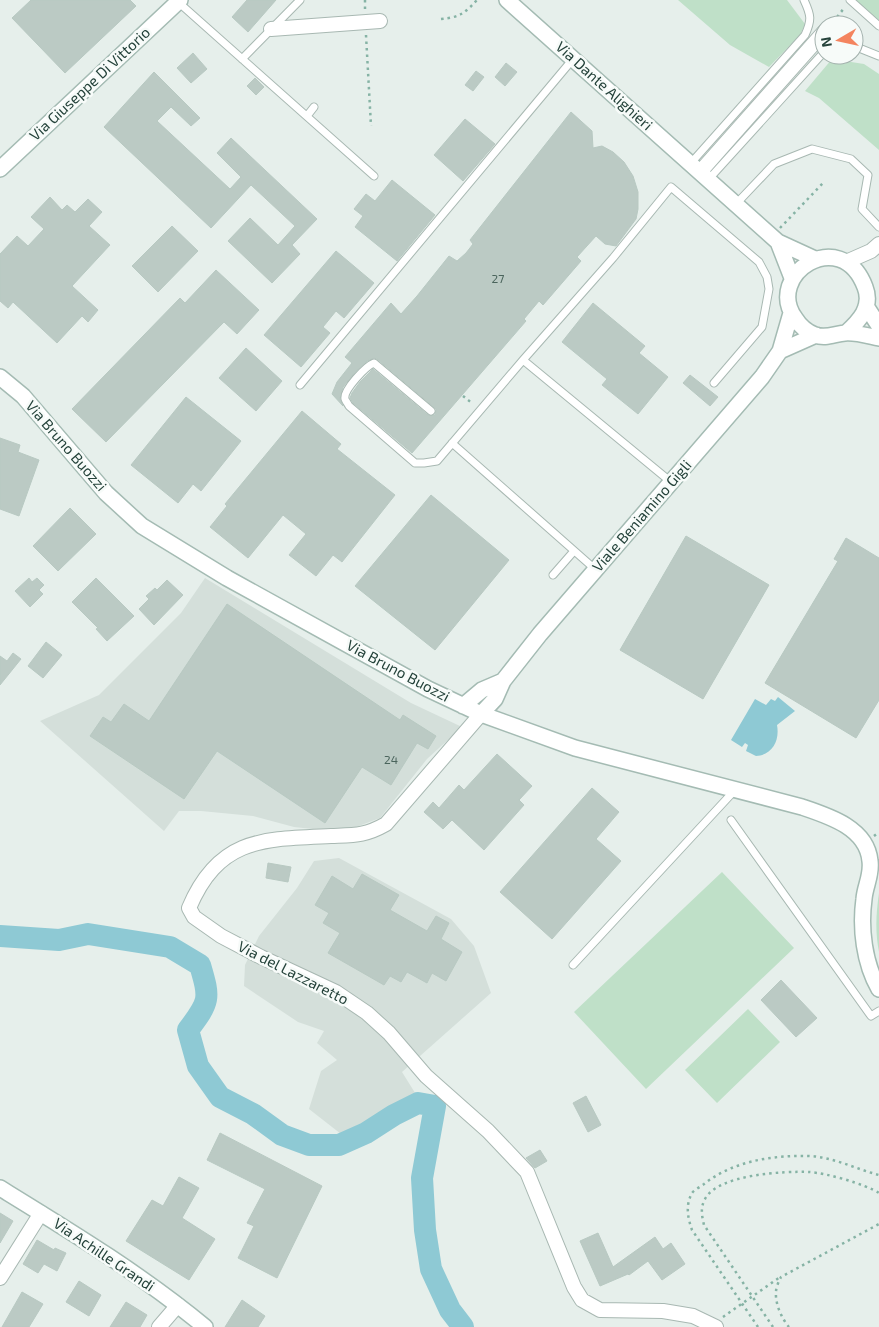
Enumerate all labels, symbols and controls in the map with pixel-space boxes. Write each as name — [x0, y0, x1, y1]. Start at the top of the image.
north arrow — [814, 15, 864, 65]
street label: Via Giuseppe Di Vittorio — [25, 23, 153, 144]
text: N — [816, 36, 835, 48]
street label: Via Dante Alighieri — [552, 37, 657, 133]
house number: 27 — [492, 271, 504, 285]
street label: Via Bruno Buozzi — [22, 396, 111, 494]
street label: Viale Beniamino Gigli — [588, 456, 695, 575]
street label: Via Bruno Buozzi — [344, 635, 453, 705]
house number: 24 — [384, 752, 398, 766]
street label: Via del Lazzaretto — [235, 936, 352, 1008]
street label: Via Achille Grandi — [51, 1214, 159, 1295]

